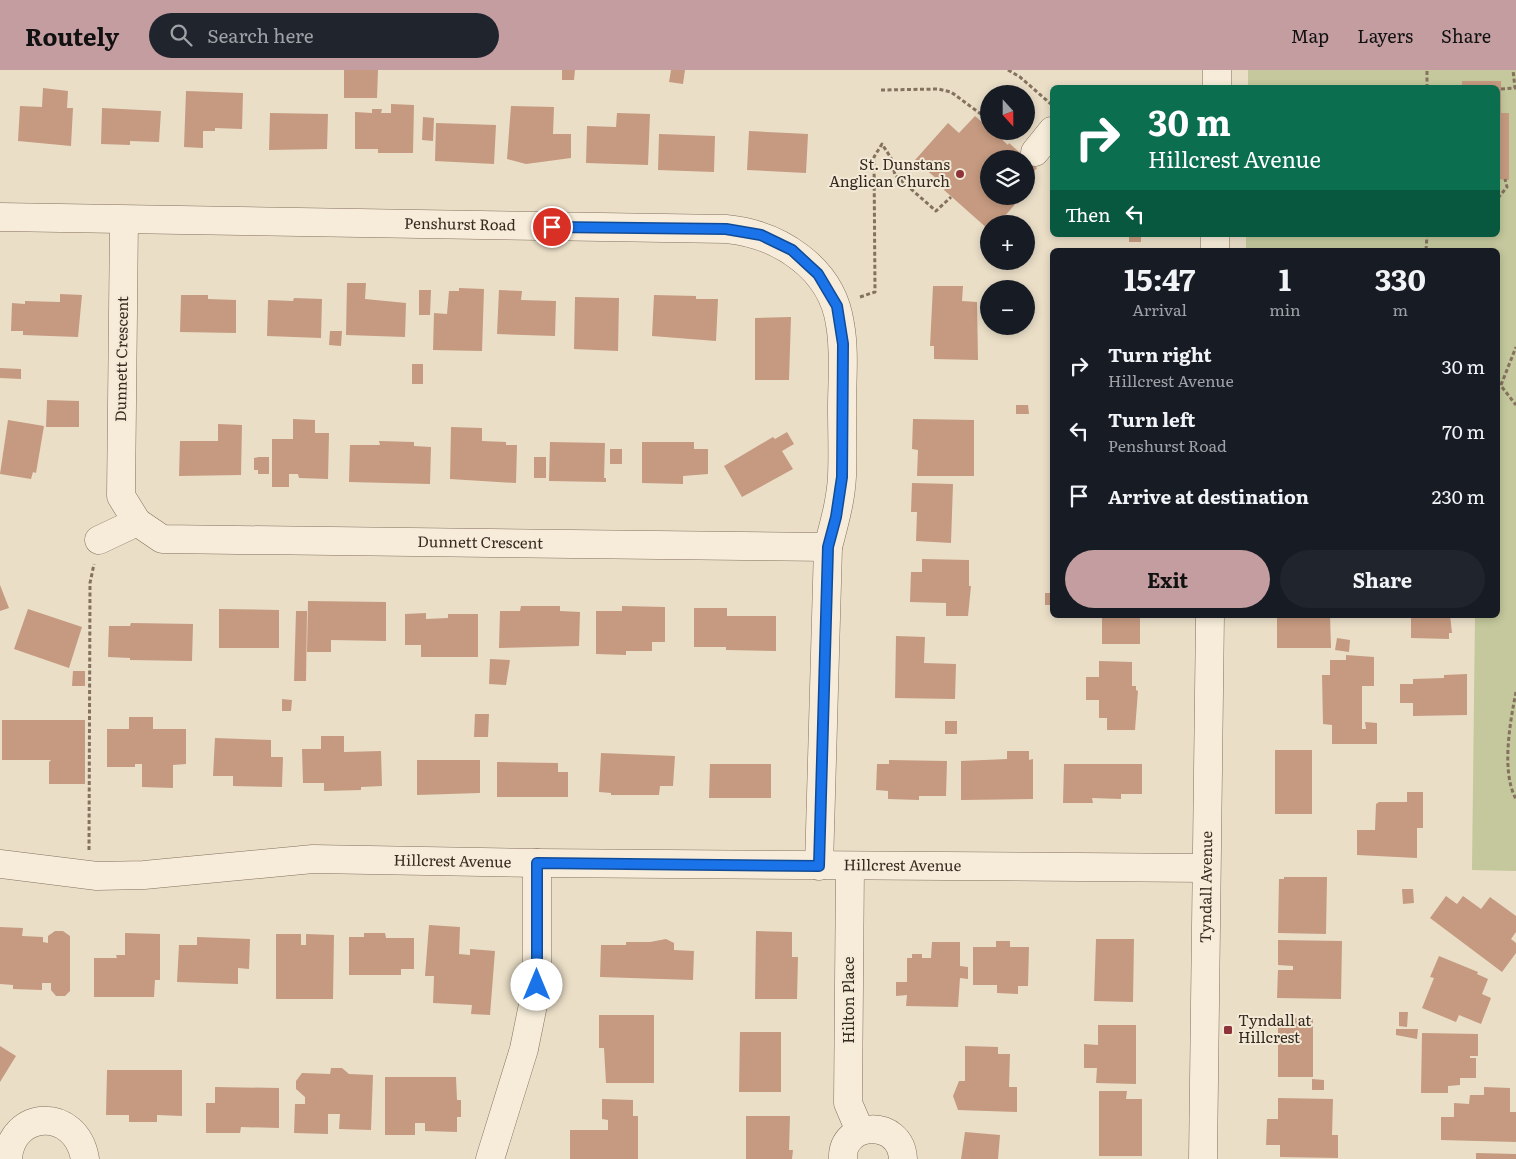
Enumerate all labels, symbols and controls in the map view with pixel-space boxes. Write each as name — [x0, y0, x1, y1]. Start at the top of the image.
search box — [149, 13, 499, 58]
text: Routely — [25, 18, 119, 53]
icon: search — [167, 21, 195, 49]
text: Search here — [207, 21, 314, 49]
text: Map — [1291, 22, 1329, 49]
text: Layers — [1357, 22, 1413, 49]
text: Share — [1441, 22, 1491, 49]
north arrow — [980, 85, 1035, 140]
map controls — [980, 85, 1035, 335]
text: 30 m — [1148, 95, 1231, 147]
icon: right — [1065, 105, 1130, 170]
text: Hillcrest Avenue — [1148, 142, 1321, 175]
button: layers — [980, 150, 1035, 205]
place label: St. Dunstans Anglican Church — [829, 152, 950, 192]
marker: St. Dunstans Anglican Church — [954, 168, 966, 180]
text: Then — [1065, 200, 1111, 228]
icon: left — [1121, 200, 1149, 228]
pin — [531, 206, 573, 248]
street label: Penshurst Road — [404, 211, 516, 236]
icon: arrive — [538, 213, 566, 241]
button: + — [980, 215, 1035, 270]
text: 15:47 — [1124, 256, 1195, 300]
text: 1 — [1279, 256, 1291, 300]
text: 330 — [1375, 256, 1426, 300]
button: − — [980, 280, 1035, 335]
street label: Dunnett Crescent — [108, 296, 133, 422]
text: Arrival — [1132, 297, 1187, 321]
text: min — [1269, 297, 1301, 321]
text: m — [1393, 297, 1408, 321]
text: Turn right — [1108, 340, 1212, 368]
icon: right — [1065, 352, 1093, 380]
text: 30 m — [1441, 352, 1485, 380]
text: Hillcrest Avenue — [1108, 368, 1234, 392]
text: Turn left — [1108, 405, 1195, 433]
icon: left — [1065, 417, 1093, 445]
text: 70 m — [1442, 417, 1485, 445]
text: Penshurst Road — [1108, 433, 1227, 457]
icon: arrive — [1065, 482, 1093, 510]
text: Arrive at destination — [1108, 482, 1309, 510]
text: 230 m — [1432, 482, 1485, 510]
street label: Dunnett Crescent — [417, 529, 543, 554]
button: Exit — [1065, 550, 1270, 608]
button: Share — [1280, 550, 1485, 608]
street label: Tyndall Avenue — [1193, 830, 1217, 943]
street label: Hillcrest Avenue — [393, 847, 512, 873]
street label: Hillcrest Avenue — [843, 852, 962, 876]
street label: Hilton Place — [836, 956, 859, 1044]
position arrow — [510, 958, 562, 1010]
place label: Tyndall at Hillcrest — [1238, 1008, 1311, 1048]
marker: Tyndall at Hillcrest — [1222, 1024, 1234, 1036]

